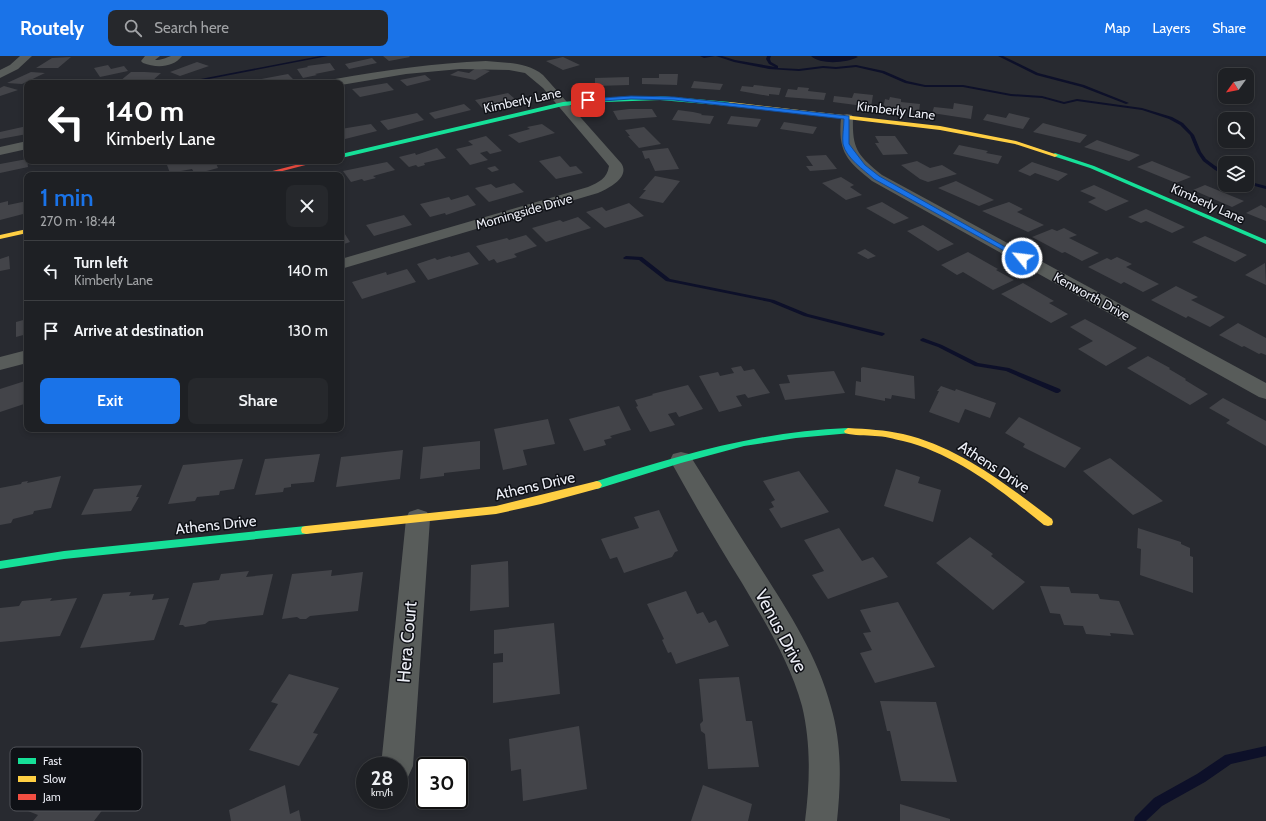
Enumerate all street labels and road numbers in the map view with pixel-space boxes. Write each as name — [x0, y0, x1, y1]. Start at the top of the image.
street label: Kimberly Lane — [482, 84, 563, 116]
street label: Kimberly Lane — [856, 97, 936, 123]
street label: Kimberly Lane — [1169, 180, 1248, 227]
street label: Morningside Drive — [474, 190, 574, 232]
street label: Kenworth Drive — [1051, 268, 1133, 324]
street label: Athens Drive — [955, 437, 1033, 497]
street label: Athens Drive — [493, 468, 577, 504]
street label: Athens Drive — [175, 512, 258, 538]
street label: Venus Drive — [750, 586, 812, 676]
street label: Hera Court — [392, 600, 422, 684]

